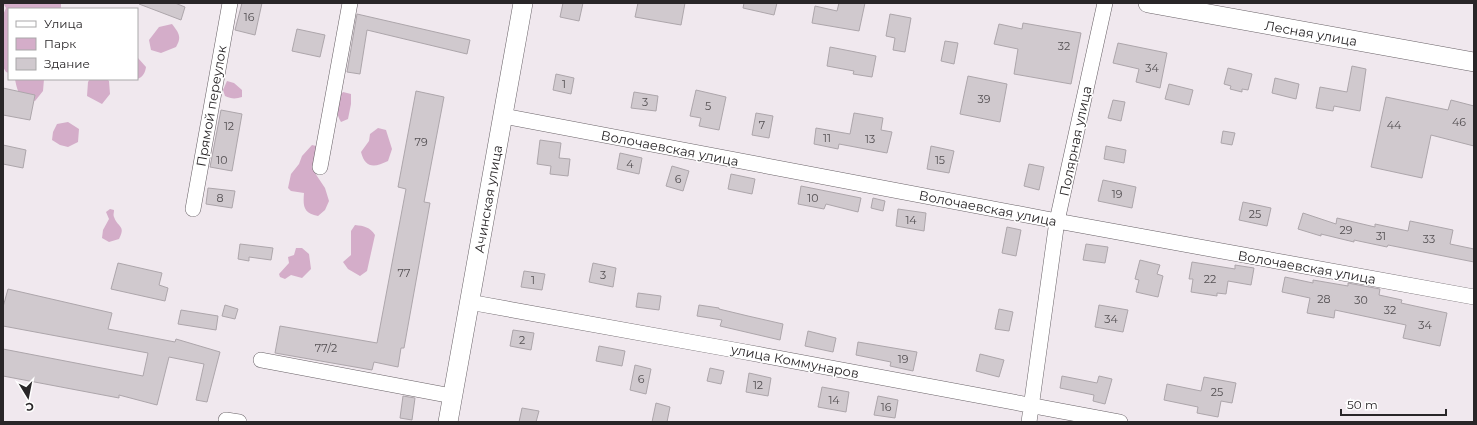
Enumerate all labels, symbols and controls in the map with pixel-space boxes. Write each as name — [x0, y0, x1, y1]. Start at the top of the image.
legend — [8, 8, 138, 80]
house number: 16 — [244, 10, 255, 24]
text: Улица — [44, 16, 83, 31]
street label: Лесная улица — [1263, 17, 1359, 49]
text: Парк — [44, 36, 76, 51]
house number: 32 — [1058, 39, 1070, 53]
street label: Прямой переулок — [192, 44, 230, 168]
text: Здание — [44, 56, 90, 71]
house number: 34 — [1145, 61, 1159, 75]
house number: 1 — [562, 77, 566, 91]
street label: Полярная улица — [1056, 84, 1094, 198]
house number: 39 — [978, 92, 991, 106]
house number: 3 — [642, 95, 648, 109]
house number: 5 — [705, 99, 711, 113]
house number: 46 — [1452, 115, 1466, 129]
house number: 7 — [759, 118, 765, 132]
house number: 44 — [1387, 118, 1402, 132]
house number: 12 — [224, 119, 234, 133]
street label: Волочаевская улица — [600, 127, 740, 169]
house number: 11 — [823, 131, 831, 145]
house number: 13 — [865, 132, 875, 146]
house number: 79 — [414, 135, 428, 149]
street label: Ачинская улица — [471, 144, 505, 254]
house number: 10 — [216, 153, 228, 167]
house number: 15 — [935, 153, 945, 167]
house number: 4 — [626, 157, 634, 171]
house number: 6 — [675, 172, 682, 186]
street label: Волочаевская улица — [918, 187, 1058, 229]
house number: 19 — [1112, 187, 1123, 201]
house number: 8 — [216, 191, 224, 205]
house number: 10 — [807, 191, 819, 205]
house number: 25 — [1249, 207, 1261, 221]
house number: 14 — [905, 213, 917, 227]
house number: 29 — [1340, 223, 1353, 237]
house number: 31 — [1376, 229, 1386, 243]
house number: 33 — [1423, 232, 1435, 246]
street label: Волочаевская улица — [1237, 247, 1377, 287]
house number: 77 — [398, 266, 410, 280]
house number: 3 — [600, 268, 606, 282]
house number: 22 — [1204, 272, 1216, 286]
house number: 1 — [531, 273, 535, 287]
house number: 28 — [1317, 292, 1331, 306]
house number: 30 — [1354, 293, 1368, 307]
house number: 32 — [1384, 303, 1396, 317]
house number: 34 — [1104, 312, 1118, 326]
house number: 34 — [1418, 318, 1432, 332]
house number: 2 — [519, 333, 525, 347]
house number: 77/2 — [315, 341, 337, 355]
street label: улица Коммунаров — [729, 341, 861, 381]
house number: 19 — [898, 352, 909, 366]
house number: 6 — [638, 372, 645, 386]
north arrow — [8, 377, 48, 417]
house number: 12 — [753, 378, 763, 392]
house number: 25 — [1211, 385, 1223, 399]
scale bar — [1341, 391, 1446, 417]
house number: 14 — [828, 393, 840, 407]
text: 50 m — [1347, 397, 1378, 412]
text: С — [25, 399, 35, 414]
house number: 16 — [881, 400, 892, 414]

